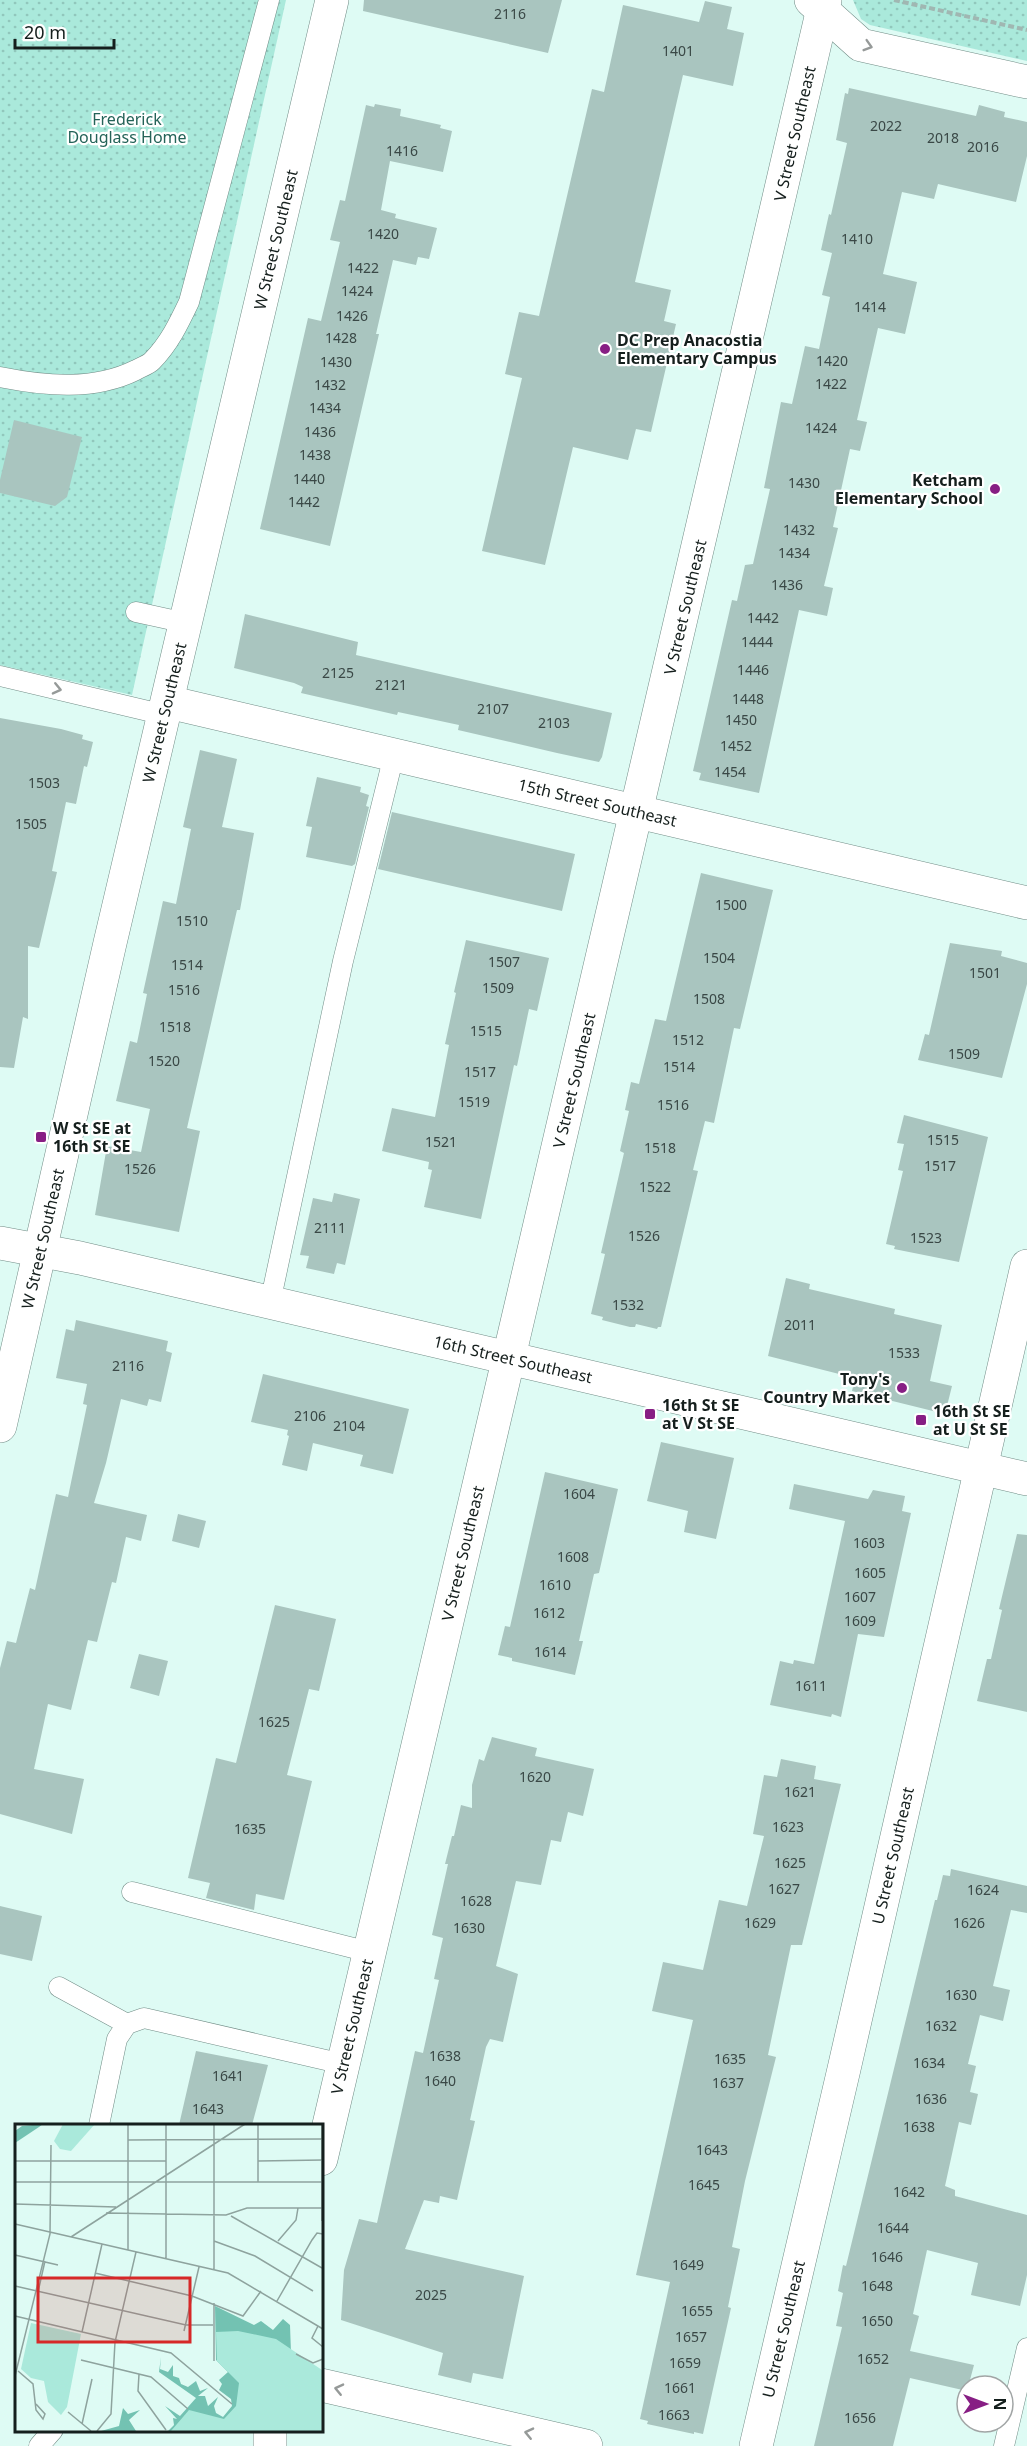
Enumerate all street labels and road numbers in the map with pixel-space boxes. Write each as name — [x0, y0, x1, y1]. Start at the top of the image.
street label: V Street Southeast — [768, 64, 821, 203]
street label: W Street Southeast — [248, 167, 303, 312]
street label: V Street Southeast — [659, 537, 711, 677]
street label: W Street Southeast — [137, 640, 191, 785]
street label: 15th Street Southeast — [516, 773, 679, 832]
street label: V Street Southeast — [547, 1010, 601, 1150]
street label: W Street Southeast — [16, 1166, 69, 1311]
street label: 16th Street Southeast — [431, 1330, 595, 1388]
street label: V Street Southeast — [436, 1483, 489, 1623]
street label: U Street Southeast — [866, 1785, 919, 1926]
street label: V Street Southeast — [325, 1957, 378, 2096]
street label: U Street Southeast — [757, 2258, 810, 2400]

